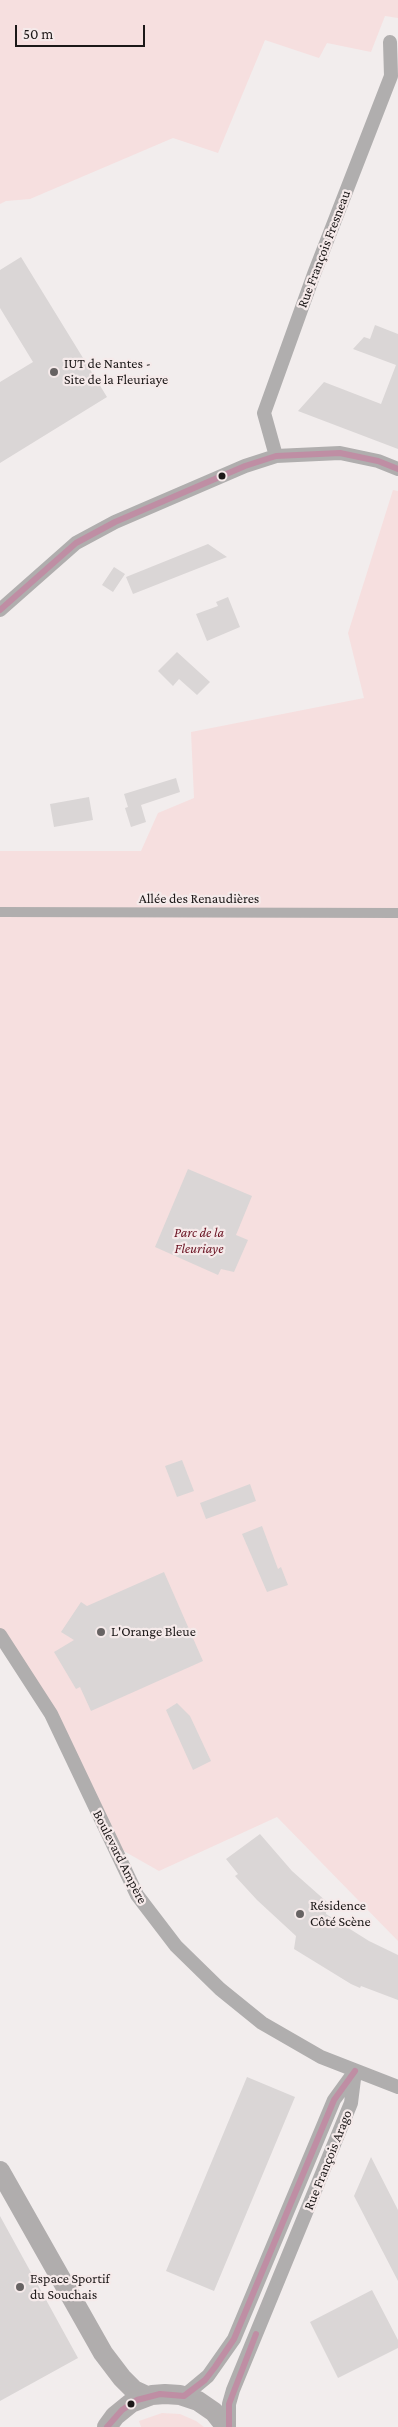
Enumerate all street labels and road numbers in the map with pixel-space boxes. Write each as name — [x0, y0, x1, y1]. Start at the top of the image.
street label: Rue François Fresneau — [294, 188, 354, 310]
street label: Allée des Renaudières — [139, 891, 259, 907]
street label: Boulevard Ampère — [89, 1807, 151, 1907]
street label: Rue François Arago — [300, 2107, 356, 2213]

